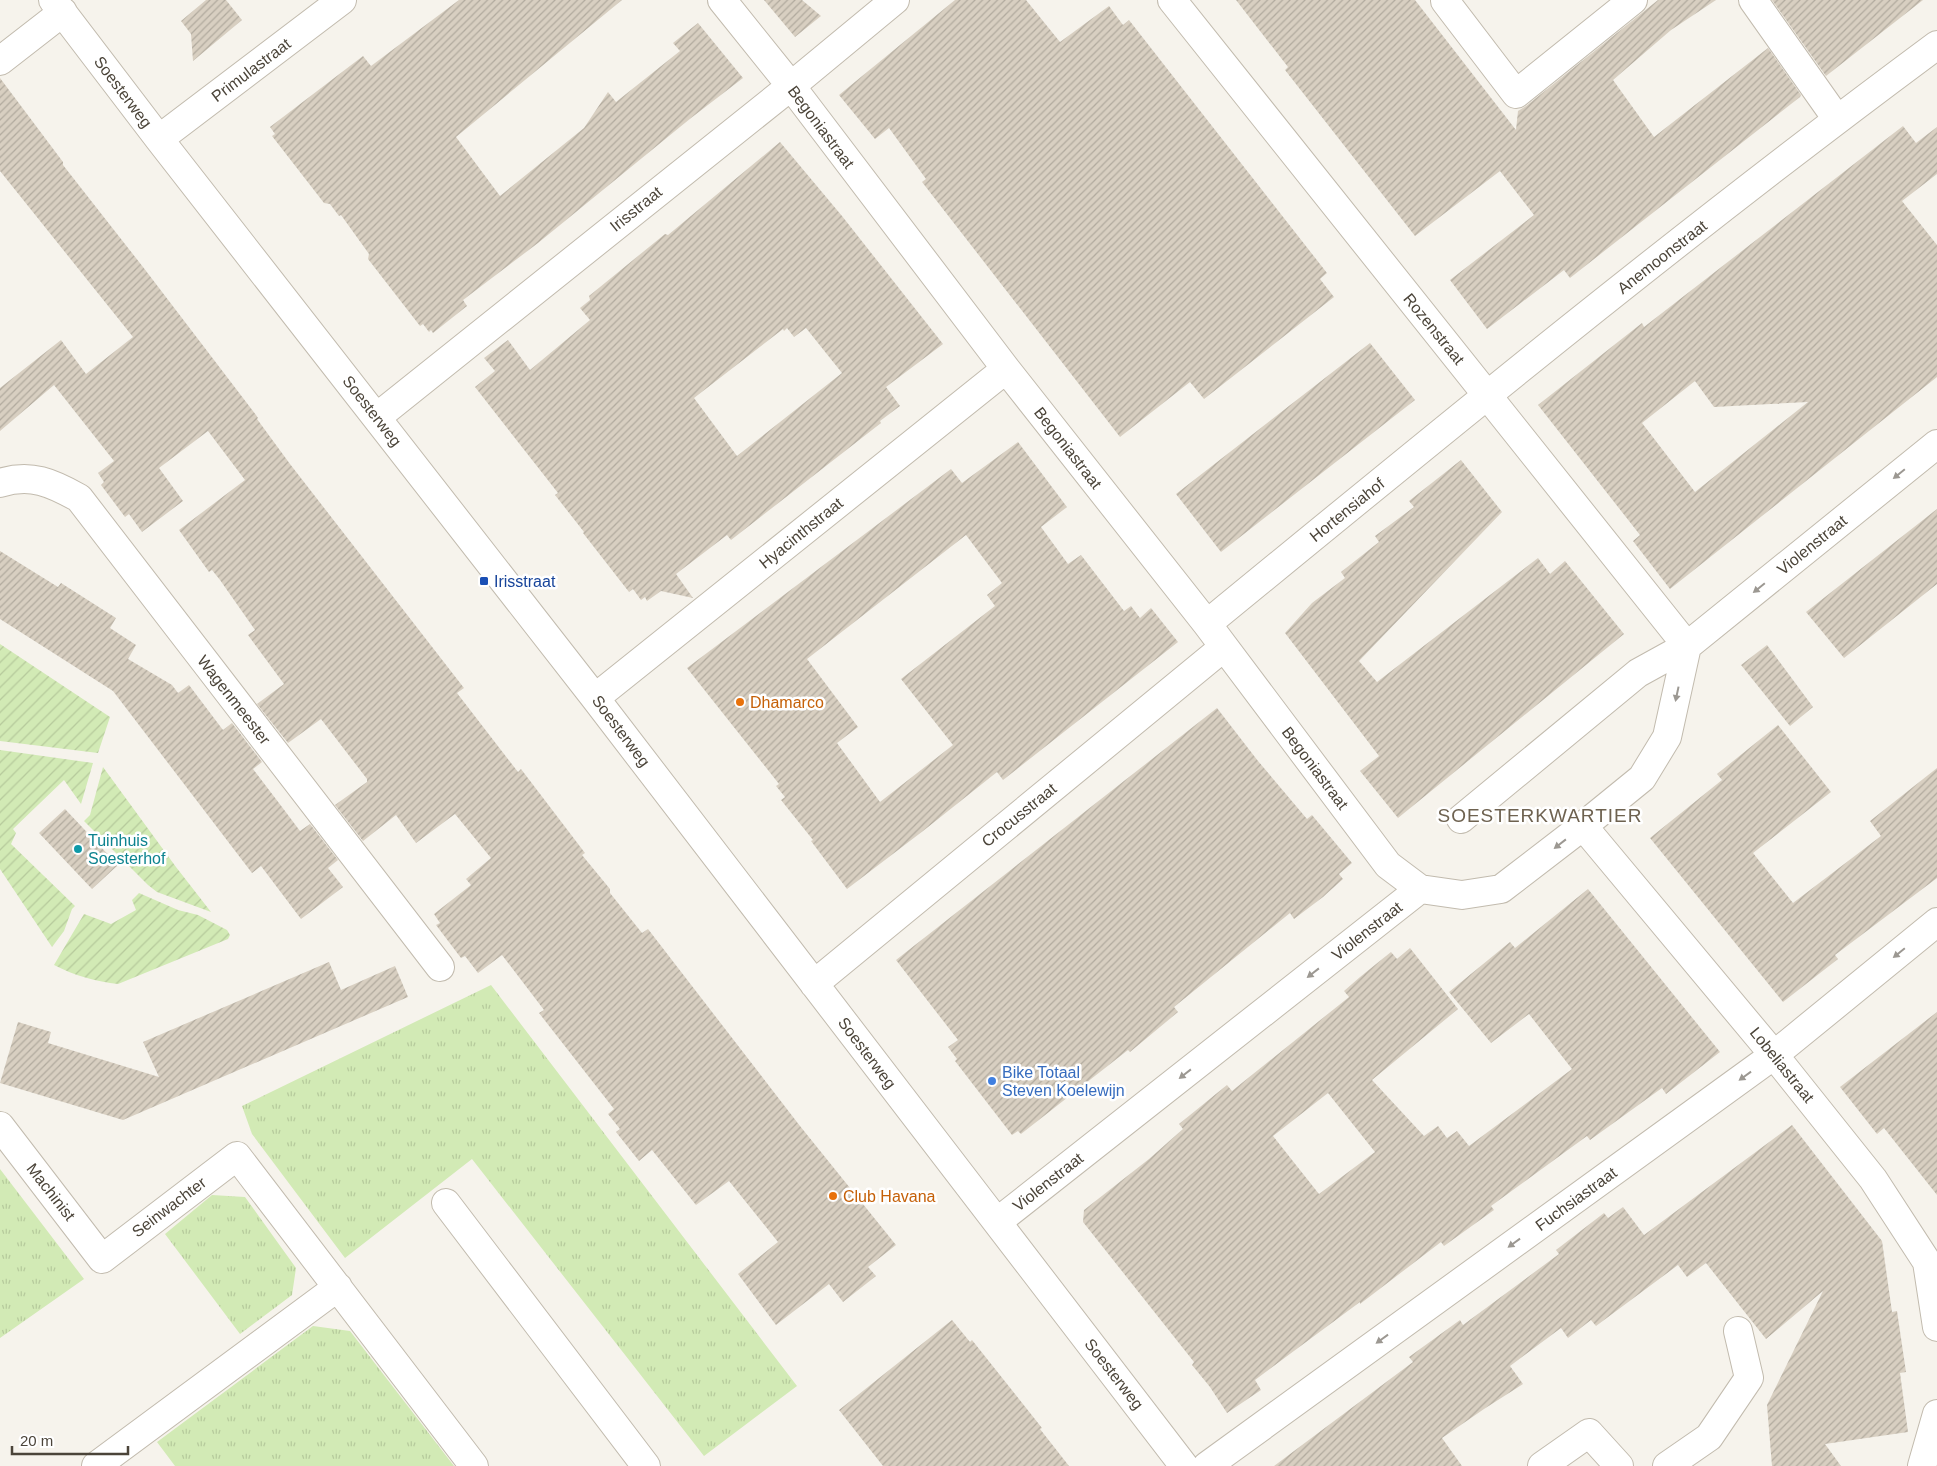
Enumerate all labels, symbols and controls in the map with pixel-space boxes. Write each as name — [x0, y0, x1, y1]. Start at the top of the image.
street label: Primulastraat — [208, 35, 294, 105]
street label: Soesterweg — [91, 53, 155, 131]
street label: Begoniastraat — [785, 82, 858, 172]
street label: Irisstraat — [607, 183, 666, 235]
street label: Anemoonstraat — [1614, 217, 1710, 297]
street label: Rozenstraat — [1400, 290, 1468, 368]
street label: Soesterweg — [339, 372, 405, 450]
street label: Begoniastraat — [1031, 404, 1105, 493]
one-way arrow — [1893, 469, 1906, 480]
street label: Hortensiahof — [1306, 474, 1388, 545]
street label: Hyacinthstraat — [756, 494, 847, 572]
street label: Violenstraat — [1774, 512, 1850, 578]
place label: Irisstraat — [494, 573, 556, 590]
marker: Irisstraat — [478, 575, 490, 587]
one-way arrow — [1753, 582, 1766, 593]
street label: Wagenmeester — [194, 652, 274, 748]
one-way arrow — [1672, 686, 1680, 702]
street label: Soesterweg — [589, 692, 653, 770]
place label: Dhamarco — [750, 694, 824, 711]
marker: Dhamarco — [734, 696, 746, 708]
street label: Begoniastraat — [1279, 723, 1352, 813]
street label: Crocusstraat — [978, 780, 1060, 850]
district label: SOESTERKWARTIER — [1437, 805, 1643, 826]
place label: Tuinhuis Soesterhof — [88, 832, 166, 867]
one-way arrow — [1553, 839, 1567, 849]
marker: Tuinhuis Soesterhof — [72, 843, 84, 855]
street label: Violenstraat — [1329, 898, 1406, 964]
one-way arrow — [1893, 948, 1906, 959]
one-way arrow — [1307, 968, 1320, 979]
street label: Soesterweg — [835, 1014, 899, 1092]
street label: Lobeliastraat — [1747, 1024, 1818, 1106]
place label: Bike Totaal Steven Koelewijn — [1002, 1064, 1125, 1099]
one-way arrow — [1178, 1069, 1192, 1079]
one-way arrow — [1738, 1071, 1752, 1081]
marker: Bike Totaal Steven Koelewijn — [986, 1075, 998, 1087]
street label: Violenstraat — [1010, 1149, 1087, 1215]
street label: Machinist — [23, 1160, 79, 1224]
street label: Fuchsiastraat — [1532, 1164, 1620, 1234]
street label: Seinwachter — [129, 1173, 210, 1240]
place label: Club Havana — [843, 1188, 936, 1205]
marker: Club Havana — [827, 1190, 839, 1202]
one-way arrow — [1508, 1238, 1521, 1249]
one-way arrow — [1376, 1334, 1389, 1344]
street label: Soesterweg — [1081, 1335, 1147, 1413]
scale bar — [12, 1424, 129, 1456]
text: 20 m — [20, 1432, 53, 1449]

